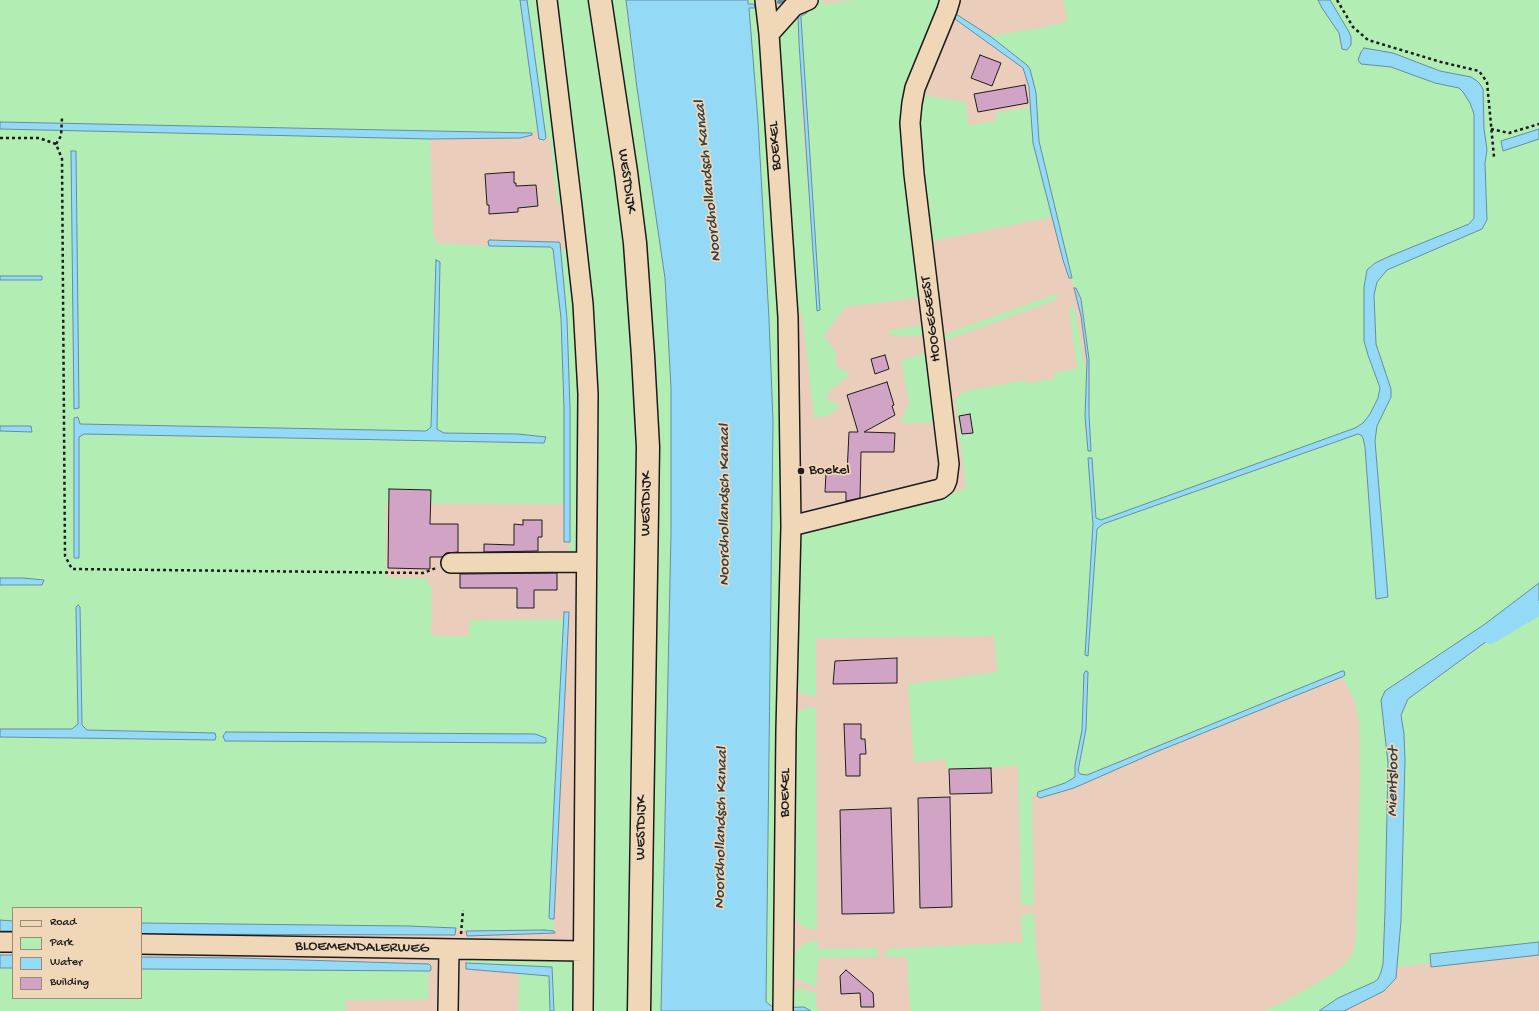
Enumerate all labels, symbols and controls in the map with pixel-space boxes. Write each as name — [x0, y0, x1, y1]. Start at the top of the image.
water label: Noordhollandsch Kanaal — [691, 99, 727, 263]
street label: BOEKEL — [765, 121, 787, 171]
street label: WESTDIJK — [613, 148, 639, 214]
street label: HOOGEGEEST — [918, 275, 946, 363]
water label: Noordhollandsch Kanaal — [716, 424, 736, 586]
place label: Boekel — [809, 462, 850, 480]
marker: Boekel — [796, 466, 806, 476]
street label: WESTDIJK — [637, 472, 657, 536]
water label: Noordhollandsch Kanaal — [711, 747, 733, 909]
water label: Mientsloot — [1384, 747, 1404, 817]
street label: BOEKEL — [777, 768, 795, 818]
street label: WESTDIJK — [632, 796, 652, 860]
legend — [12, 907, 142, 999]
text: Road — [50, 916, 76, 930]
text: Park — [50, 936, 73, 950]
street label: BLOEMENDALERWEG — [295, 938, 429, 958]
text: Water — [50, 956, 82, 970]
text: Building — [50, 976, 89, 990]

